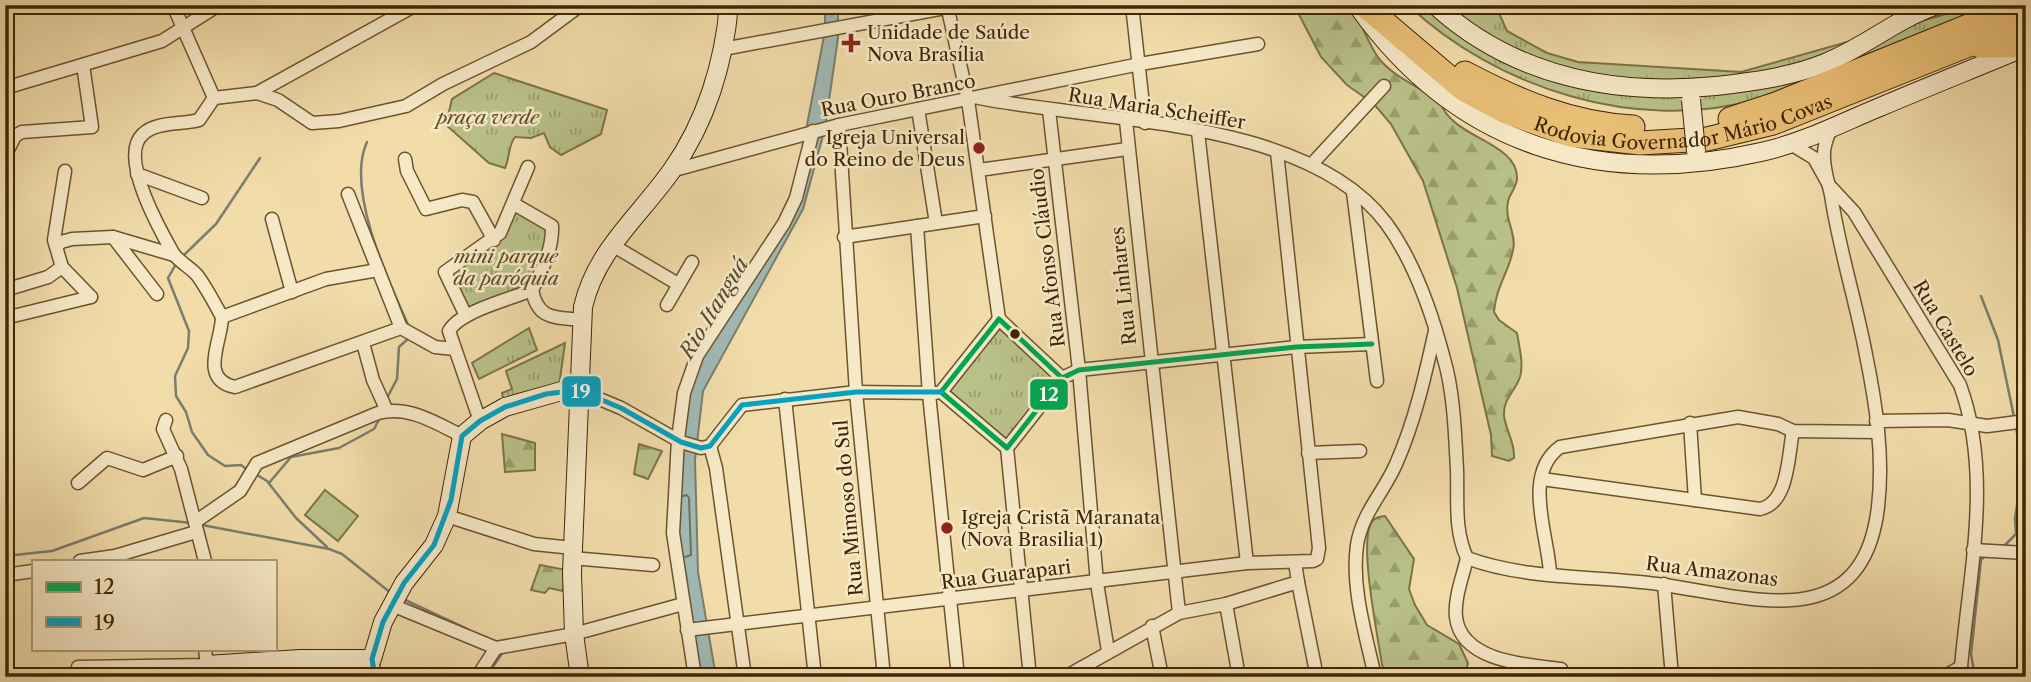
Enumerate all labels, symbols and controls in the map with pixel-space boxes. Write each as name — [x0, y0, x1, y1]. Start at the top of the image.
place label: Unidade de Saúde Nova Brasília — [867, 21, 1030, 66]
marker: Unidade de Saúde Nova Brasília — [841, 33, 861, 53]
street label: Rua Ouro Branco — [819, 69, 977, 122]
street label: Rua Maria Scheiffer — [1067, 83, 1247, 134]
street label: Rodovia Governador Mário Covas — [1531, 90, 1836, 155]
park label: praça verde — [433, 106, 540, 129]
place label: Igreja Universal do Reino de Deus — [805, 126, 965, 171]
marker: Igreja Universal do Reino de Deus — [971, 140, 987, 156]
street label: Rua Afonso Cláudio — [1025, 167, 1070, 349]
street label: Rua Linhares — [1106, 225, 1141, 346]
park label: mini parque da paróquia — [453, 245, 559, 290]
water label: Rio Itanguá — [673, 252, 754, 364]
street label: Rua Castelo — [1908, 276, 1983, 380]
unlabelled marker — [1008, 327, 1022, 341]
line badge: 19 — [561, 375, 602, 408]
line badge: 12 — [1029, 378, 1069, 411]
text: 19 — [571, 380, 591, 403]
text: 12 — [1039, 383, 1059, 406]
street label: Rua Mimoso do Sul — [829, 419, 868, 597]
place label: Igreja Cristã Maranata (Nova Brasilia 1) — [961, 506, 1160, 551]
marker: Igreja Cristã Maranata (Nova Brasilia 1) — [939, 520, 955, 536]
street label: Rua Amazonas — [1644, 552, 1779, 591]
street label: Rua Guarapari — [940, 555, 1073, 594]
legend — [32, 560, 276, 650]
text: 12 — [94, 574, 115, 599]
text: 19 — [94, 610, 115, 635]

